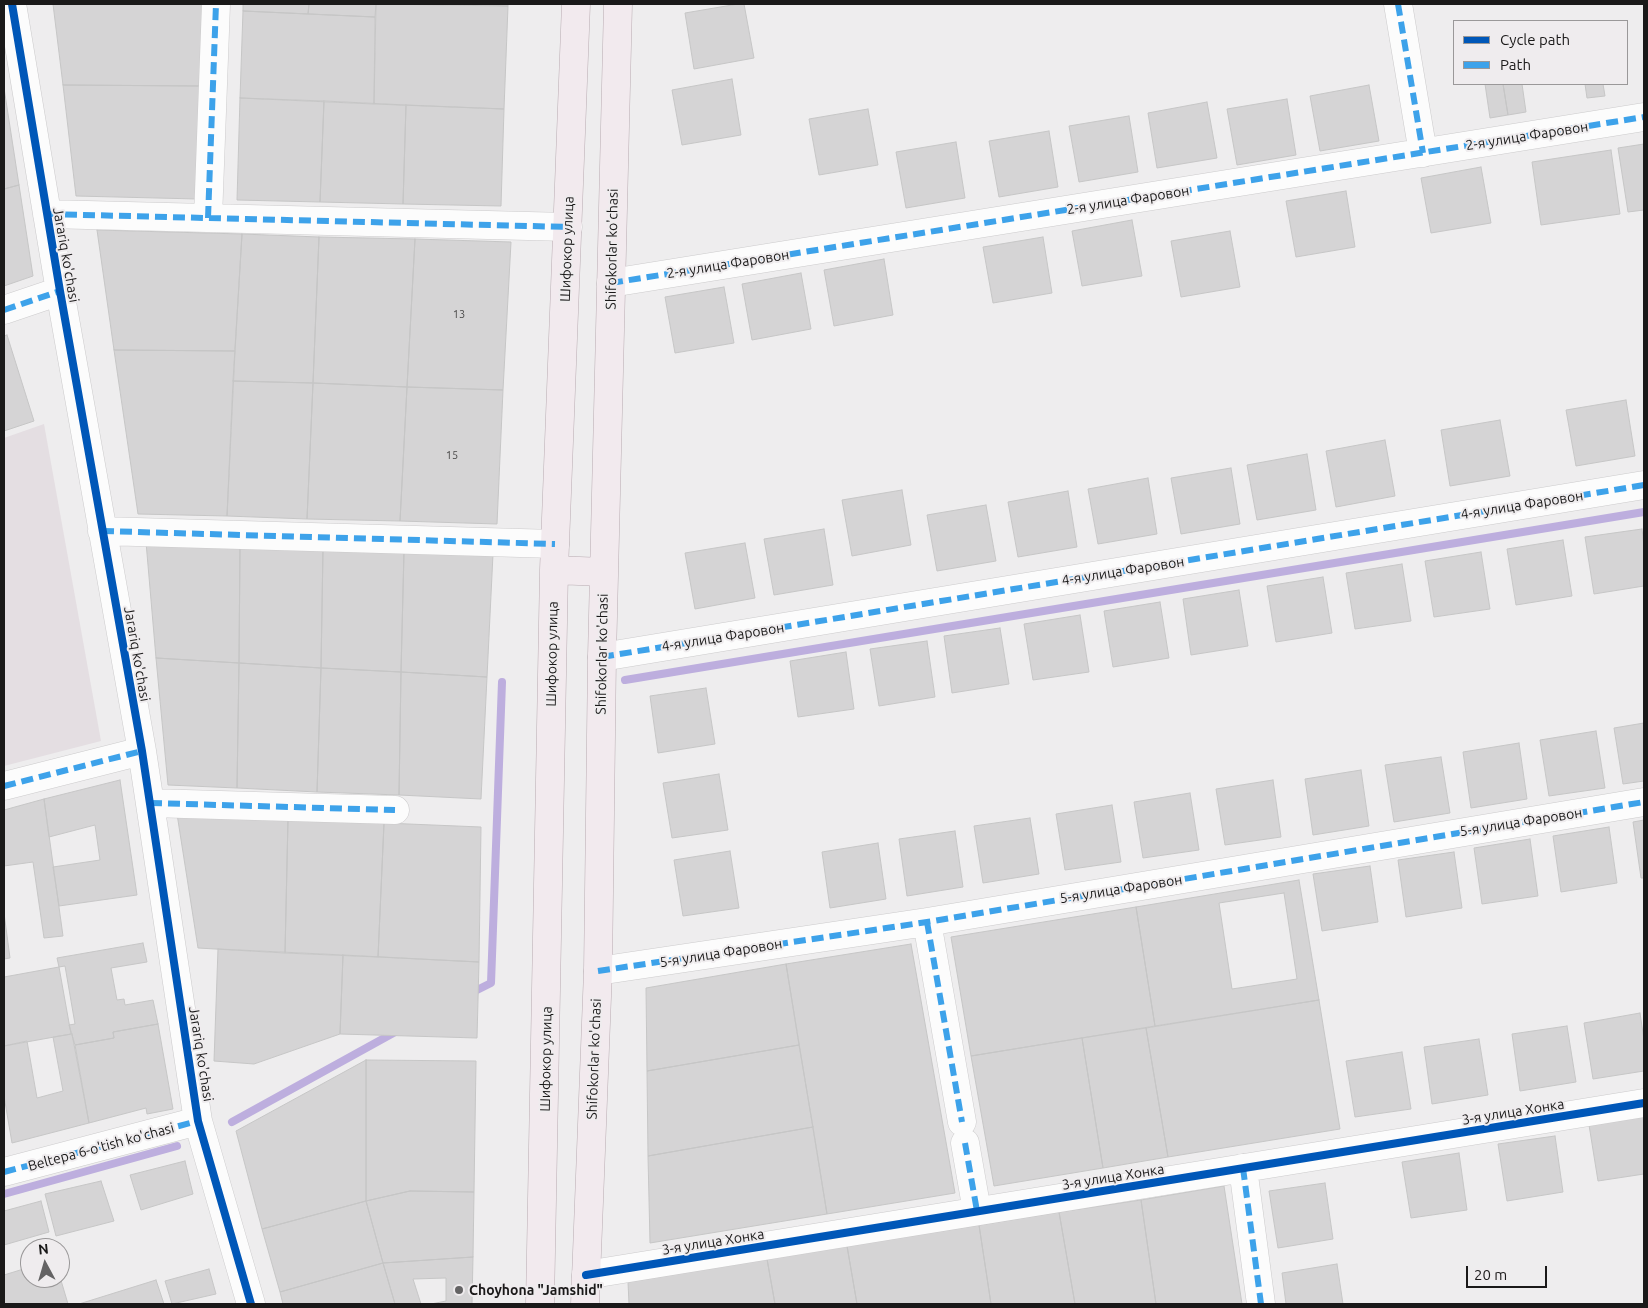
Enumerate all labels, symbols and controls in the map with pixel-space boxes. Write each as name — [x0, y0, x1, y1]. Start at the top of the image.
legend — [1453, 20, 1628, 85]
text: Cycle path — [1500, 31, 1570, 48]
text: Path — [1500, 56, 1531, 73]
street label: 2-я улица Фаровон — [1465, 118, 1589, 154]
street label: 2-я улица Фаровон — [1066, 182, 1190, 218]
street label: Shifokorlar ko'chasi — [603, 188, 621, 310]
street label: Шифокор улица — [557, 196, 577, 302]
street label: Jarariq ko'chasi — [49, 206, 83, 304]
street label: 2-я улица Фаровон — [666, 246, 790, 282]
house number: 13 — [453, 307, 465, 321]
house number: 15 — [446, 448, 458, 462]
street label: 4-я улица Фаровон — [1460, 487, 1584, 523]
street label: 4-я улица Фаровон — [1061, 553, 1185, 589]
street label: Shifokorlar ko'chasi — [593, 593, 611, 715]
street label: Шифокор улица — [543, 601, 561, 707]
street label: Jarariq ko'chasi — [120, 605, 154, 703]
street label: 4-я улица Фаровон — [661, 619, 785, 655]
street label: 5-я улица Фаровон — [1459, 804, 1583, 840]
street label: 5-я улица Фаровон — [1059, 871, 1183, 907]
street label: 5-я улица Фаровон — [659, 935, 783, 971]
street label: Shifokorlar ko'chasi — [583, 998, 605, 1120]
street label: Jarariq ko'chasi — [185, 1005, 217, 1103]
street label: Шифокор улица — [537, 1006, 555, 1112]
street label: 3-я улица Хонка — [1461, 1096, 1565, 1128]
street label: Beltepa 6-o'tish ko'chasi — [26, 1119, 176, 1175]
street label: 3-я улица Хонка — [1061, 1161, 1165, 1193]
street label: 3-я улица Хонка — [661, 1226, 765, 1258]
north arrow — [20, 1238, 70, 1288]
text: N — [37, 1241, 50, 1258]
scale bar — [1468, 1256, 1549, 1288]
text: 20 m — [1474, 1266, 1507, 1283]
place label: Choyhona "Jamshid" — [469, 1282, 603, 1298]
marker: Choyhona "Jamshid" — [453, 1284, 465, 1296]

